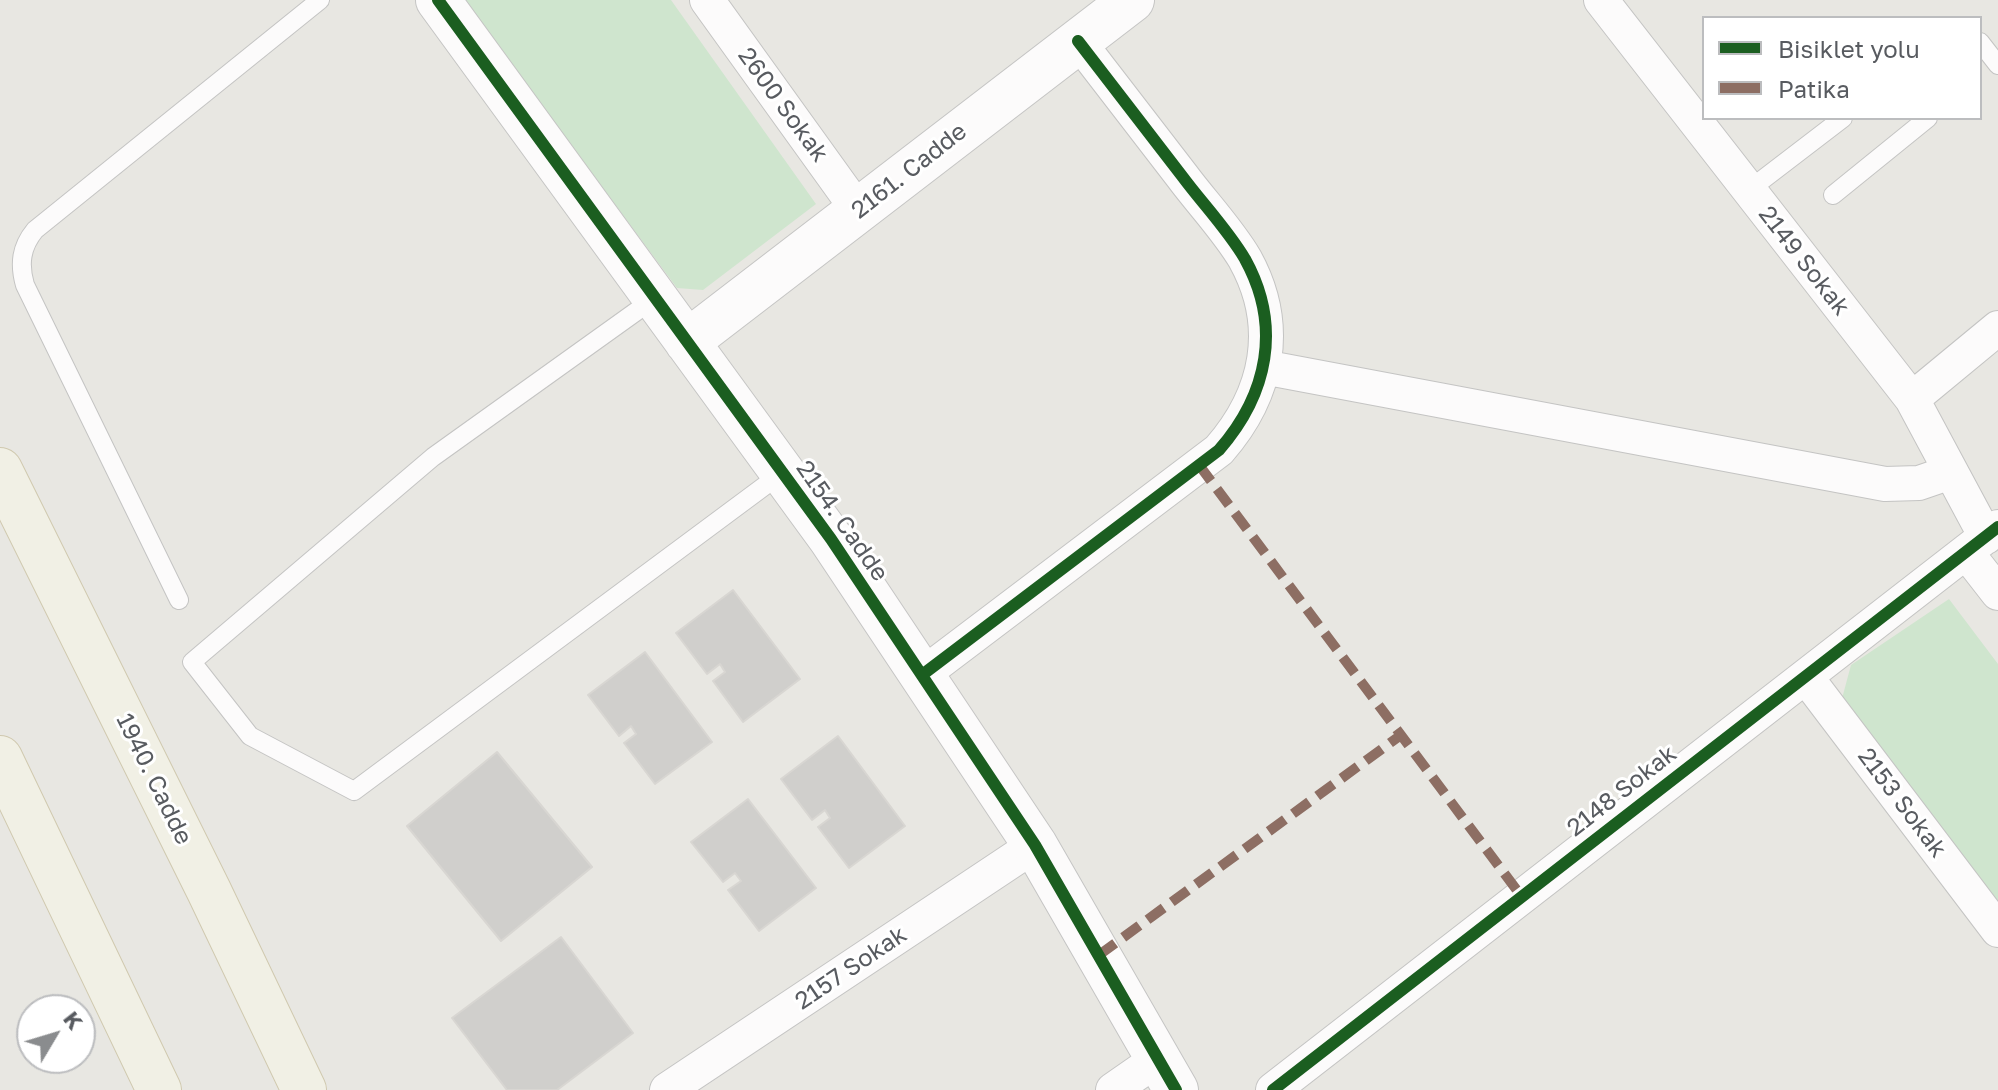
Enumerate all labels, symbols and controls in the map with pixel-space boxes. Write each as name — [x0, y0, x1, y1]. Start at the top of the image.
legend — [1702, 16, 1982, 120]
text: Bisiklet yolu — [1778, 34, 1920, 63]
street label: 2600 Sokak — [732, 42, 834, 168]
text: Patika — [1778, 74, 1850, 103]
street label: 2161. Cadde — [846, 117, 972, 225]
street label: 2149 Sokak — [1752, 201, 1856, 321]
street label: 2154. Cadde — [790, 455, 894, 587]
street label: 1940. Cadde — [110, 709, 198, 849]
street label: 2148 Sokak — [1562, 739, 1682, 843]
street label: 2153 Sokak — [1851, 743, 1953, 863]
street label: 2157 Sokak — [790, 920, 912, 1016]
north arrow — [16, 994, 96, 1074]
text: K — [58, 1006, 89, 1035]

